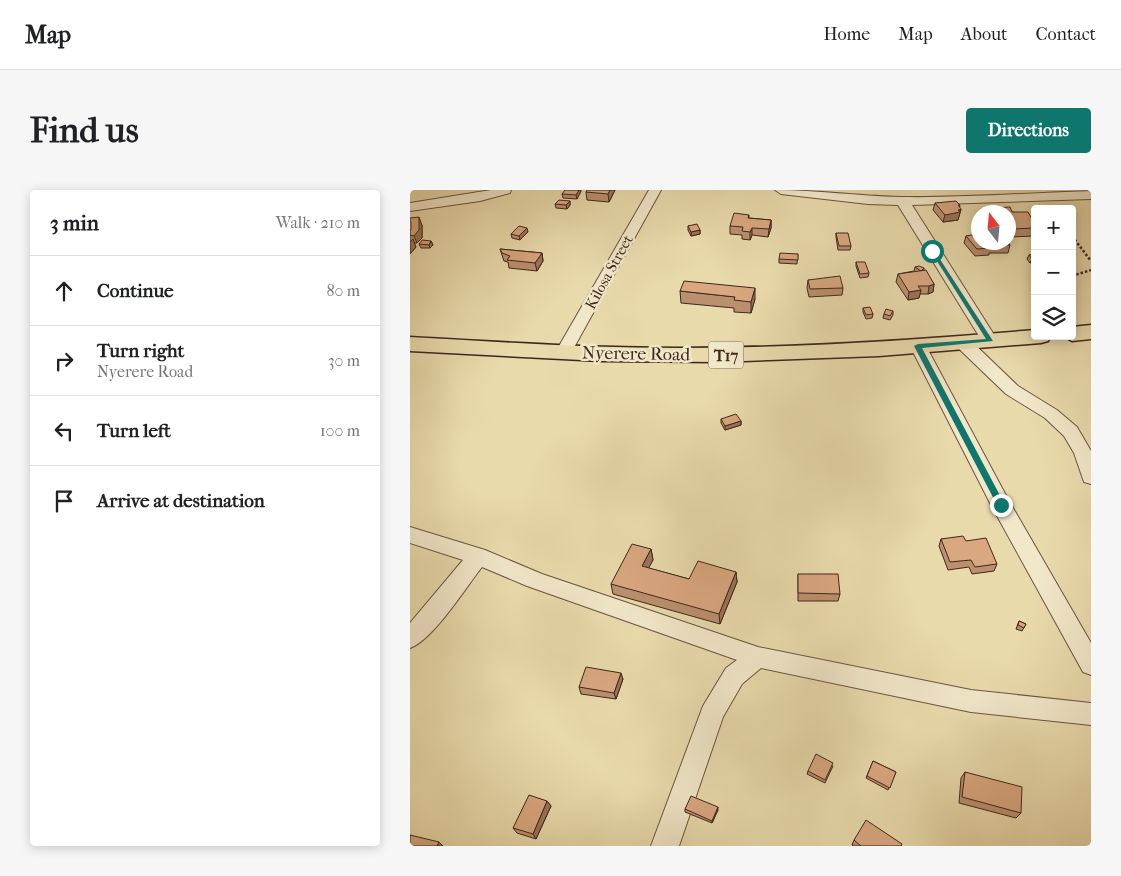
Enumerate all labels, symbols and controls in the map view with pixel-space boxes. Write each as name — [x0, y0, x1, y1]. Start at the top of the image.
text: Map — [25, 21, 71, 49]
text: Home — [823, 24, 870, 45]
text: Map — [898, 24, 933, 45]
text: About — [961, 24, 1007, 45]
text: Contact — [1035, 24, 1096, 45]
button: Directions — [966, 108, 1091, 153]
text: Find us — [30, 110, 139, 151]
north arrow — [971, 205, 1016, 250]
map controls — [1031, 205, 1076, 340]
button: + — [1031, 205, 1076, 250]
text: 3 min — [50, 211, 99, 235]
text: Walk · 210 m — [276, 213, 360, 232]
street label: Kilosa Street — [581, 231, 637, 312]
route start — [921, 240, 944, 263]
button: − — [1031, 250, 1076, 295]
icon: ahead — [50, 277, 78, 305]
text: Continue — [97, 280, 173, 302]
text: 80 m — [326, 281, 360, 300]
button: layers — [1031, 295, 1076, 340]
text: Turn right — [97, 340, 184, 362]
road number: T17 — [708, 342, 744, 368]
street label: Nyerere Road — [582, 343, 690, 365]
icon: right — [50, 347, 78, 375]
text: 30 m — [328, 351, 360, 370]
text: Nyerere Road — [97, 362, 193, 381]
icon: left — [50, 417, 78, 445]
text: Turn left — [97, 420, 171, 442]
text: 100 m — [320, 421, 360, 440]
icon: arrive — [50, 487, 78, 515]
text: Arrive at destination — [97, 490, 265, 512]
route end — [990, 494, 1013, 517]

